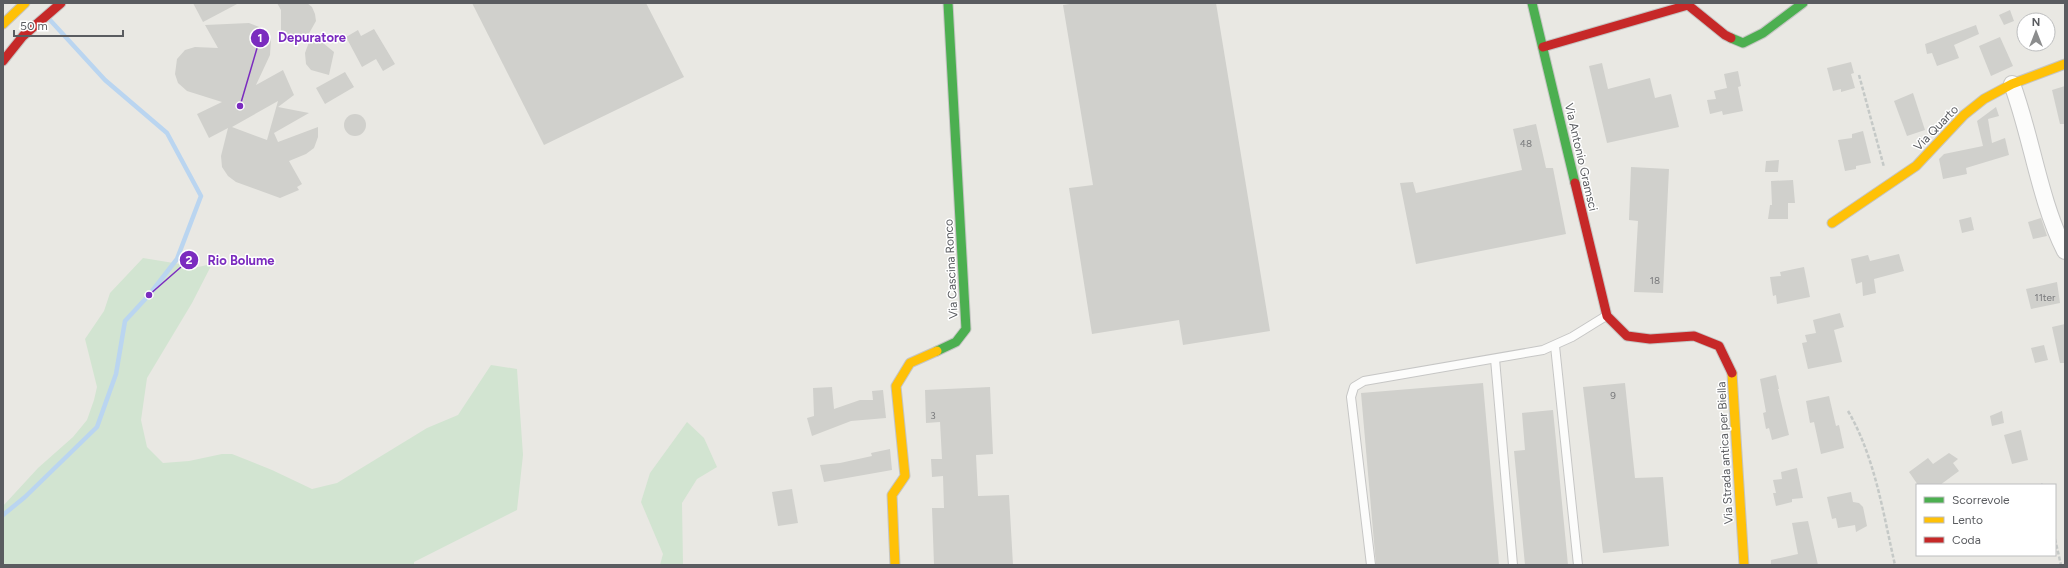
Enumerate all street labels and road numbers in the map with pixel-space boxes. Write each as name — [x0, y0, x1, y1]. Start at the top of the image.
street label: Via Antonio Gramsci — [1562, 102, 1600, 212]
street label: Via Quarto — [1911, 102, 1961, 154]
street label: Via Cascina Ronco — [941, 219, 961, 319]
street label: Via Strada antica per Biella — [1714, 381, 1736, 525]

